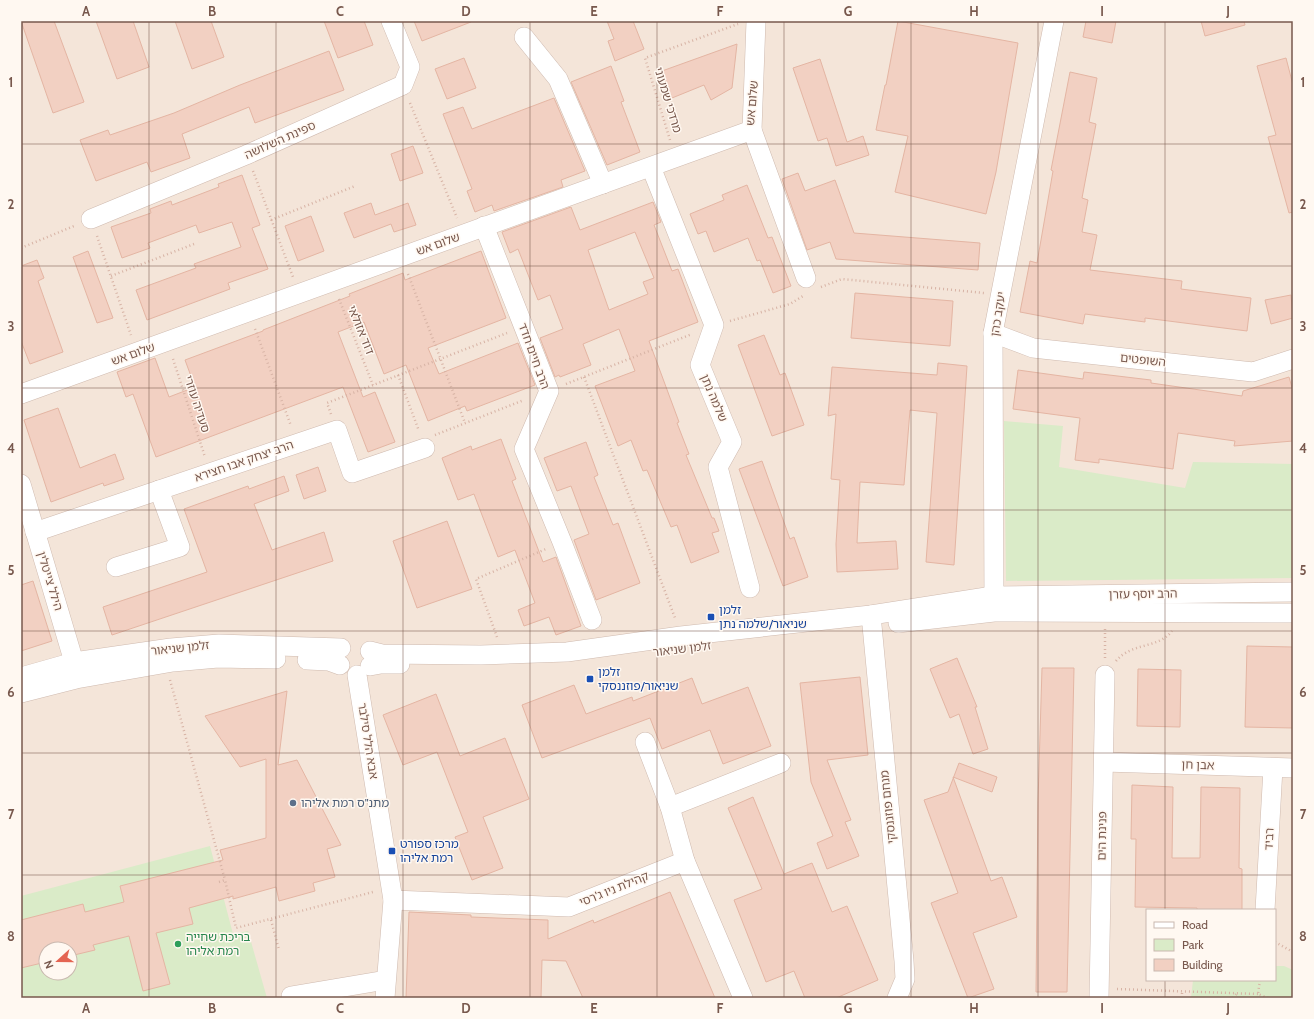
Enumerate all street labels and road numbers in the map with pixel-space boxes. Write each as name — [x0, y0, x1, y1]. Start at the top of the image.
street label: מרדכי שמעוני — [651, 65, 686, 135]
street label: שלום אש — [742, 80, 761, 126]
street label: ספינת השלושה — [242, 117, 318, 162]
street label: שלום אש — [414, 229, 462, 258]
street label: יעקב כהן — [987, 290, 1008, 338]
street label: דוד אזולאי — [345, 303, 378, 357]
street label: הרב חיים חדד — [516, 321, 553, 391]
street label: שלום אש — [109, 339, 157, 368]
street label: השופטים — [1119, 350, 1167, 369]
street label: שלמה נתן — [698, 372, 731, 424]
street label: סעדיה עוזרי — [181, 373, 214, 435]
street label: הרב יצחק אבו חצירא — [192, 437, 295, 484]
street label: הילל צייטלין — [34, 549, 67, 612]
street label: הרב יוסף עזרן — [1108, 585, 1177, 602]
street label: זלמן שניאור — [150, 637, 210, 658]
street label: זלמן שניאור — [652, 637, 712, 660]
street label: אבא הלל סילבר — [355, 702, 382, 781]
street label: אבן חן — [1181, 756, 1215, 773]
street label: מנחם פוזננסקי — [876, 769, 899, 845]
street label: פנינת הים — [1094, 811, 1109, 861]
street label: רביד — [1260, 827, 1277, 851]
street label: קהילת ניו ג'רסי — [577, 868, 651, 909]

